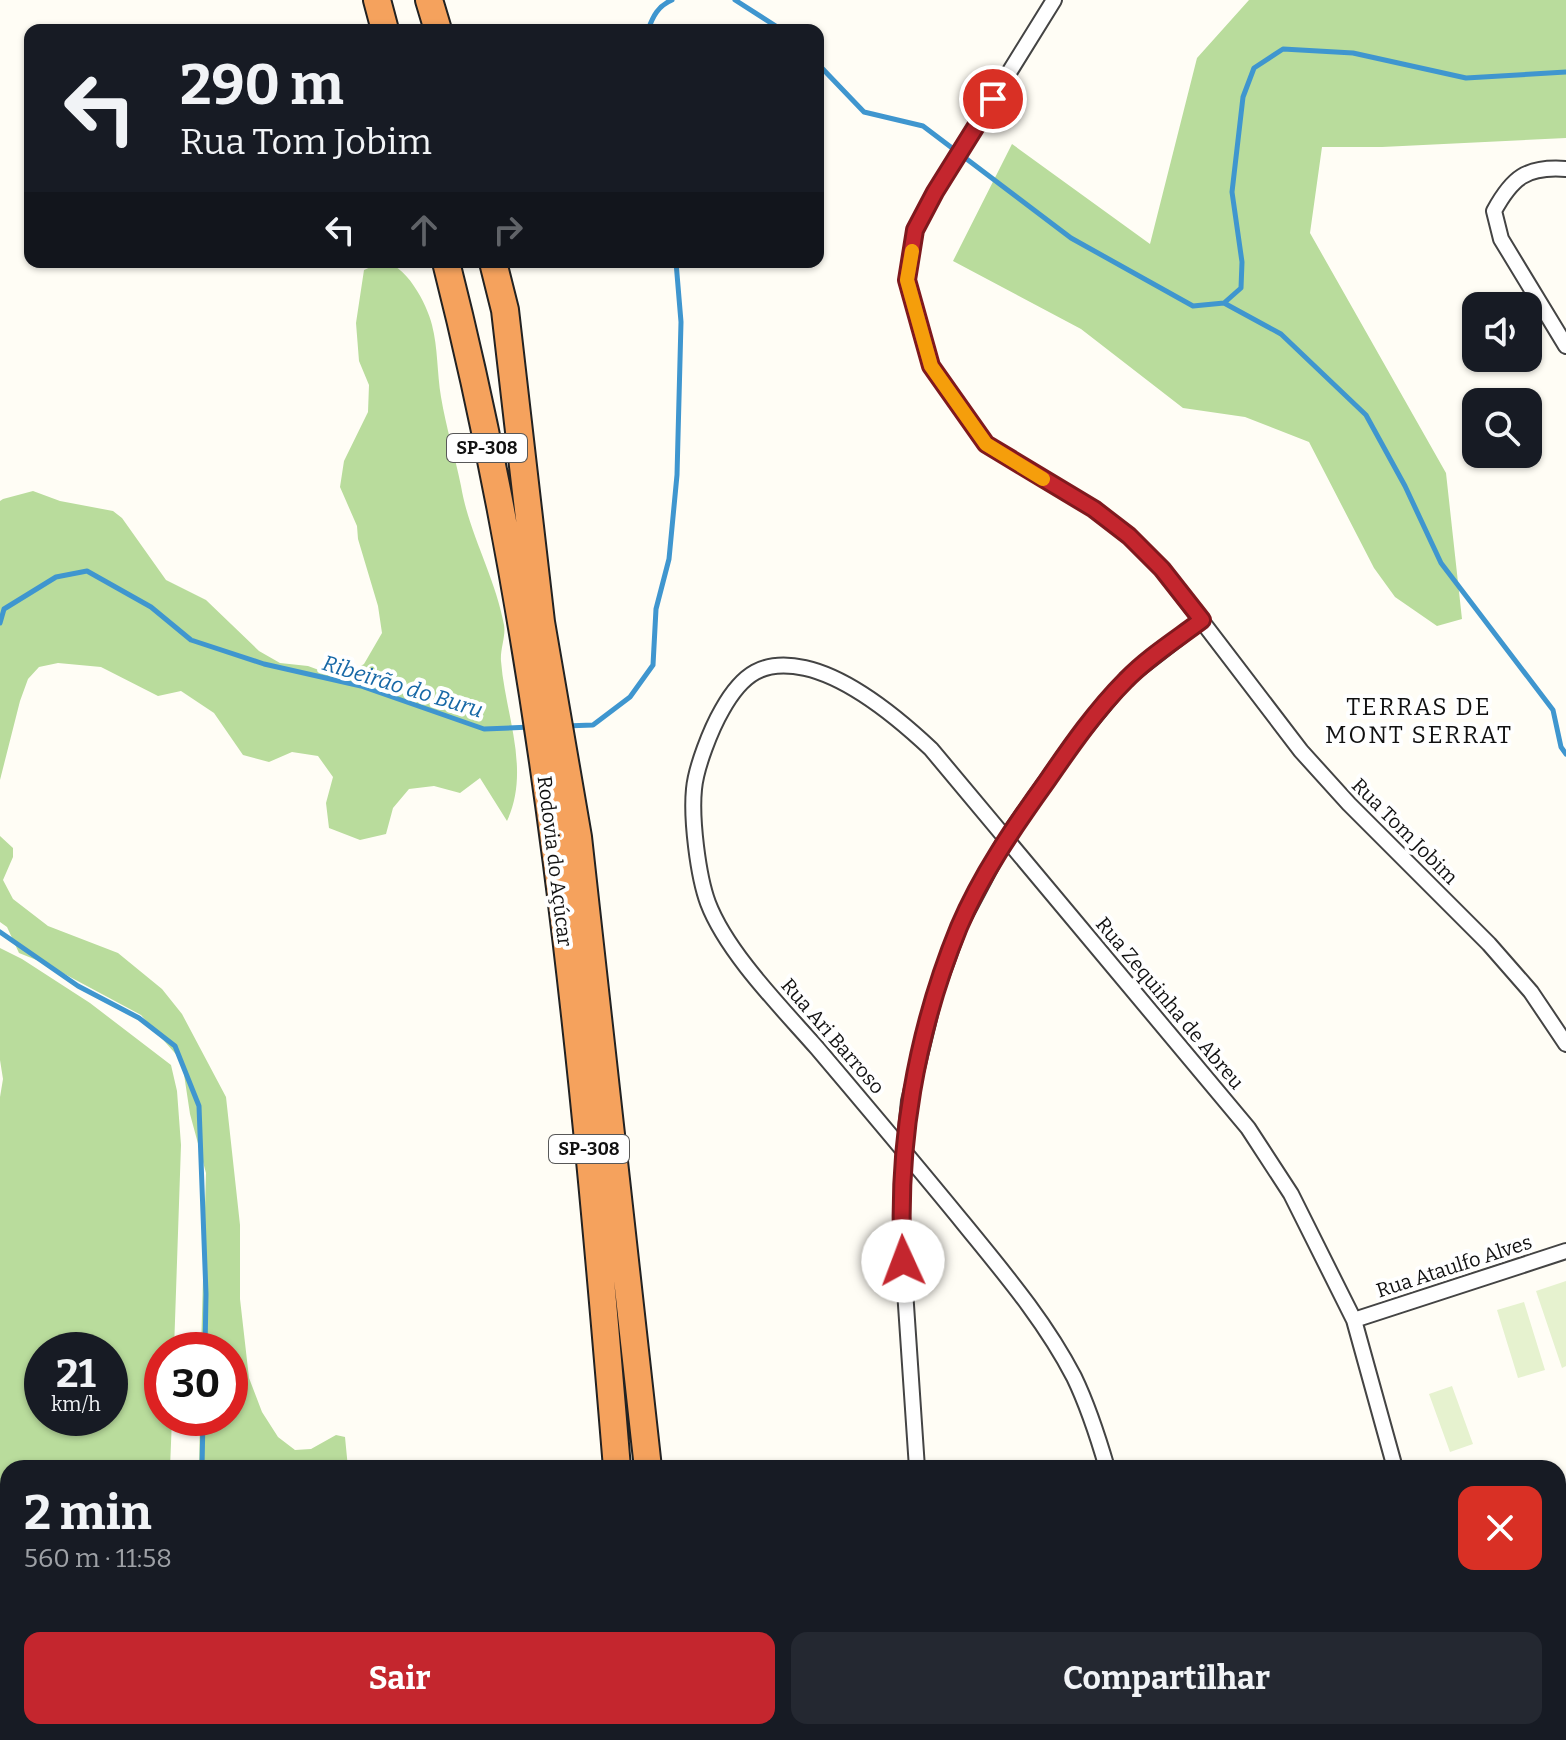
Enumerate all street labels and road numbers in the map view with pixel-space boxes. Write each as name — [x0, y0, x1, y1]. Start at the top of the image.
road number: SP-308 — [447, 434, 527, 462]
street label: Rua Tom Jobim — [1347, 773, 1463, 889]
street label: Rodovia do Açúcar — [533, 774, 577, 948]
street label: Rua Zequinha de Abreu — [1091, 912, 1249, 1094]
street label: Rua Ari Barroso — [776, 973, 890, 1099]
road number: SP-308 — [549, 1135, 629, 1163]
street label: Rua Ataulfo Alves — [1373, 1230, 1535, 1302]

